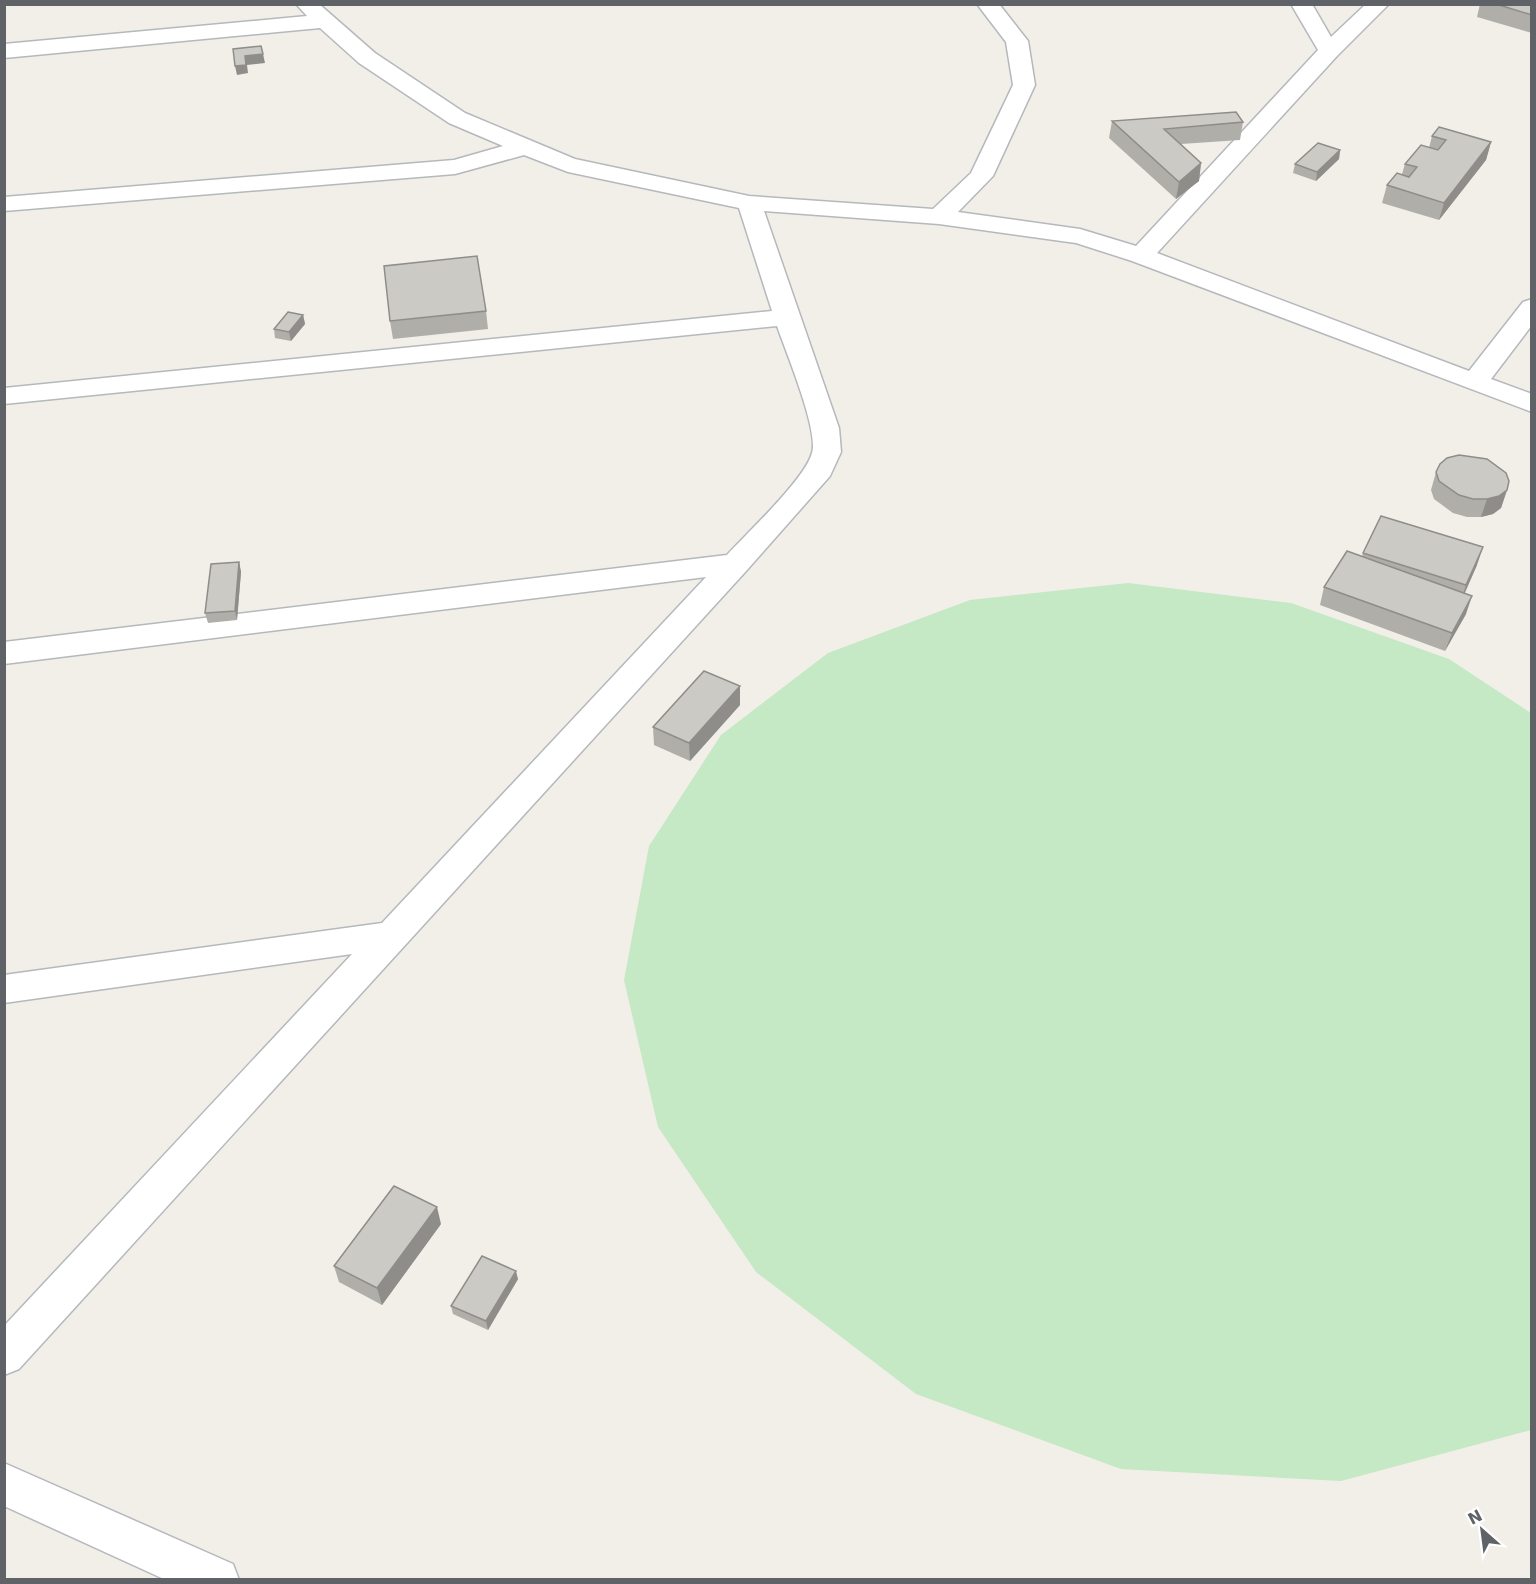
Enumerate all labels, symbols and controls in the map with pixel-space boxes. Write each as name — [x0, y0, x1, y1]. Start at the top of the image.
north arrow — [1452, 1500, 1512, 1560]
text: N — [1465, 1506, 1486, 1529]

